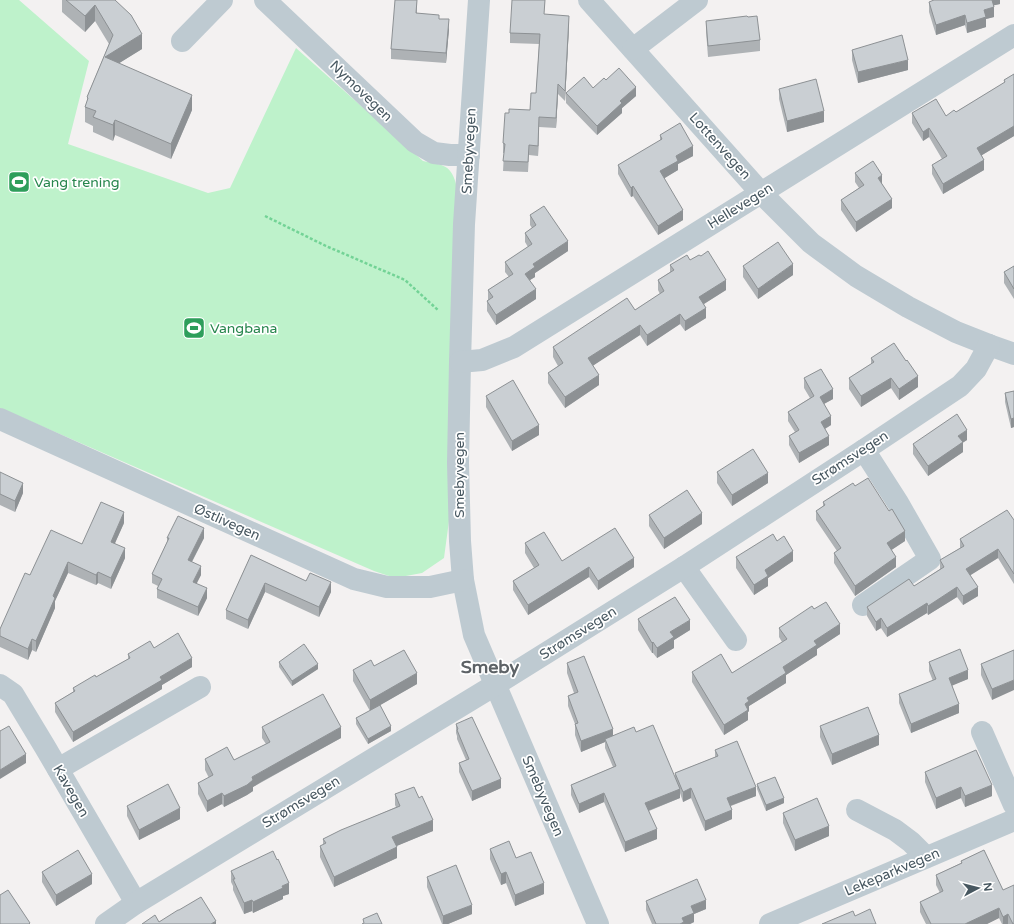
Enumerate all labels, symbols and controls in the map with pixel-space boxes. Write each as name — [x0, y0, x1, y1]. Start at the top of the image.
street label: Nymovegen — [326, 57, 396, 125]
street label: Smebyvegen — [458, 108, 480, 194]
street label: Lottenvegen — [686, 109, 754, 183]
sports icon: Vang trening — [6, 169, 32, 195]
place label: Vang trening — [34, 174, 120, 191]
street label: Hellevegen — [704, 179, 776, 233]
sports icon: Vangbana — [181, 315, 207, 341]
place label: Vangbana — [210, 320, 277, 337]
street label: Strømsvegen — [809, 427, 891, 489]
street label: Smebyvegen — [451, 432, 468, 518]
street label: Østlivegen — [191, 500, 263, 544]
street label: Strømsvegen — [536, 603, 620, 663]
district label: Smeby — [461, 656, 520, 678]
street label: Smebyvegen — [518, 753, 568, 839]
street label: Kavegen — [49, 762, 93, 820]
street label: Strømsvegen — [259, 772, 343, 832]
street label: Lekeparkvegen — [842, 844, 942, 900]
north arrow — [958, 868, 998, 908]
text: N — [980, 882, 994, 892]

